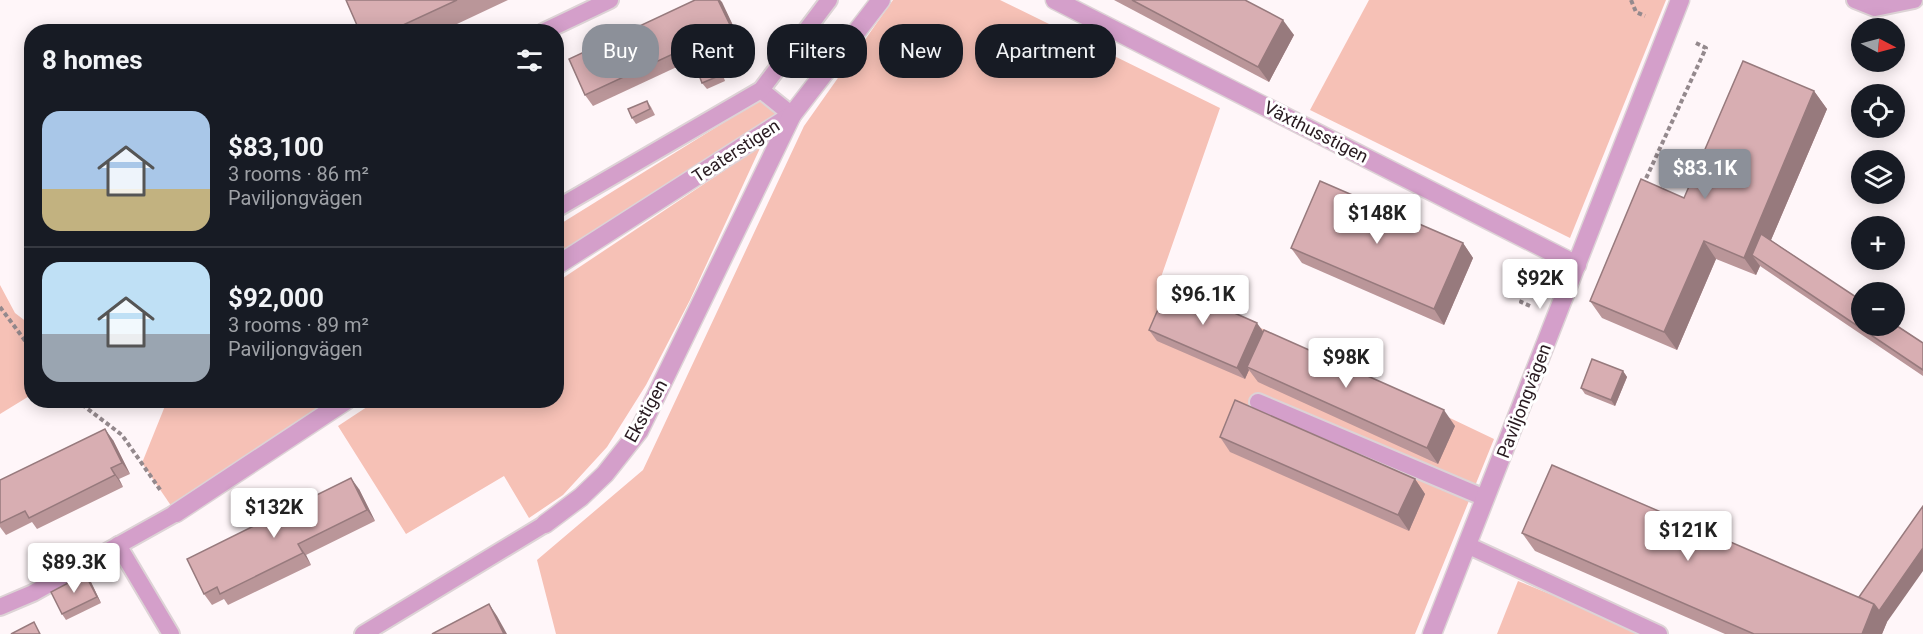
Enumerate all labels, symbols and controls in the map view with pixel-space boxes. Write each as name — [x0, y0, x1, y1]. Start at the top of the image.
north arrow — [1851, 18, 1905, 72]
map controls — [1851, 18, 1905, 336]
chip: Buy — [582, 24, 659, 78]
chip: Rent — [671, 24, 755, 78]
chip: Filters — [767, 24, 867, 78]
chip: New — [879, 24, 963, 78]
chip: Apartment — [975, 24, 1116, 78]
icon: filters — [513, 44, 546, 77]
text: 8 homes — [42, 45, 143, 75]
button: locate — [1851, 84, 1905, 138]
street label: Växthusstigen — [1261, 96, 1372, 167]
street label: Teaterstigen — [688, 115, 783, 187]
text: $83,100 — [228, 132, 324, 162]
icon: home — [90, 135, 162, 207]
pin: $83.1K — [1656, 149, 1754, 200]
button: layers — [1851, 150, 1905, 204]
text: $83.1K — [1673, 156, 1737, 180]
text: 3 rooms · 86 m² — [228, 162, 369, 186]
text: Paviljongvägen — [228, 186, 362, 210]
pin: $148K — [1335, 194, 1419, 245]
text: $148K — [1348, 201, 1406, 225]
button: + — [1851, 216, 1905, 270]
pin: $92K — [1504, 259, 1576, 310]
text: $92K — [1516, 266, 1564, 290]
pin: $96.1K — [1154, 275, 1252, 326]
text: $96.1K — [1171, 282, 1235, 306]
button: − — [1851, 282, 1905, 336]
text: $92,000 — [228, 283, 324, 313]
icon: home — [90, 286, 162, 358]
text: 3 rooms · 89 m² — [228, 313, 369, 337]
text: Paviljongvägen — [228, 337, 362, 361]
pin: $98K — [1310, 338, 1382, 389]
street label: Paviljongvägen — [1492, 341, 1555, 461]
text: $98K — [1322, 345, 1370, 369]
street label: Ekstigen — [620, 376, 671, 446]
pin: $132K — [232, 488, 316, 539]
text: $132K — [245, 495, 303, 519]
pin: $121K — [1646, 511, 1730, 562]
text: $121K — [1659, 518, 1717, 542]
pin: $89.3K — [25, 543, 123, 594]
text: $89.3K — [42, 550, 106, 574]

